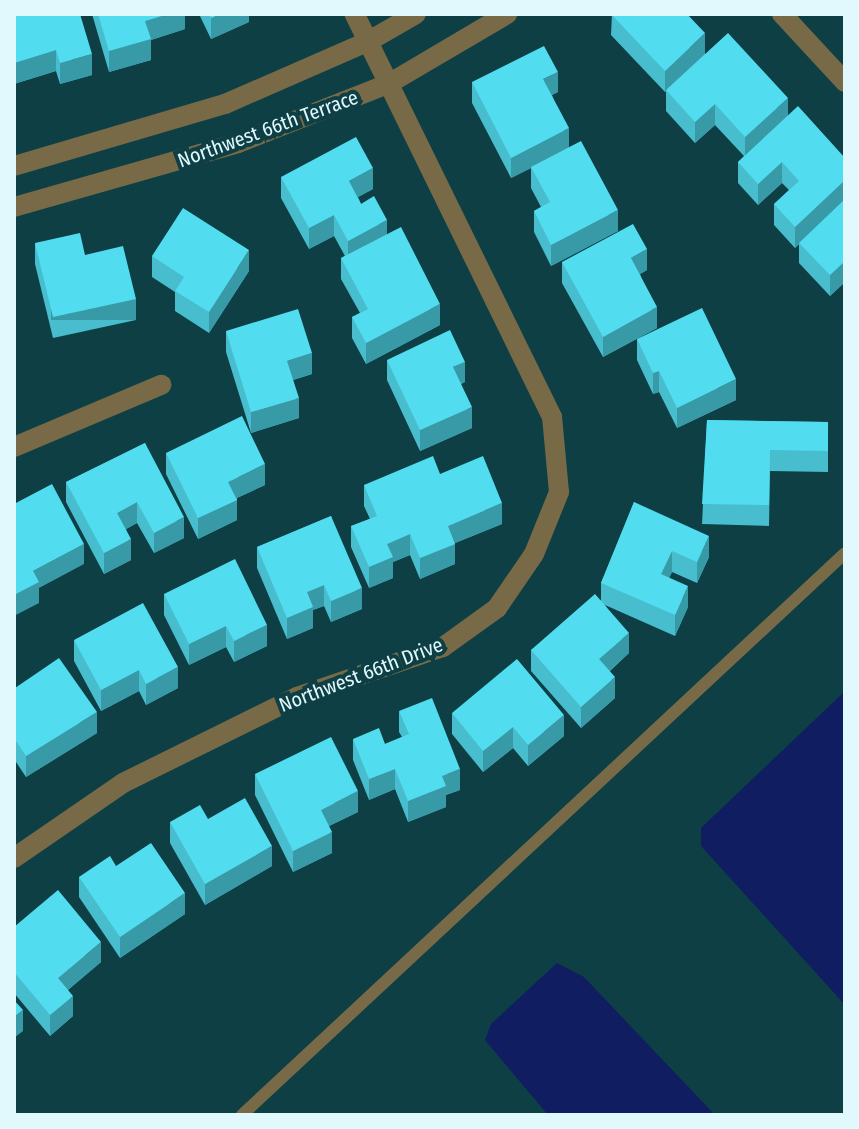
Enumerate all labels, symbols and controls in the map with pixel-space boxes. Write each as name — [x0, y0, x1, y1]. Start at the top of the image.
street label: Northwest 66th Terrace — [174, 85, 362, 173]
street label: Northwest 66th Drive — [276, 633, 446, 717]

